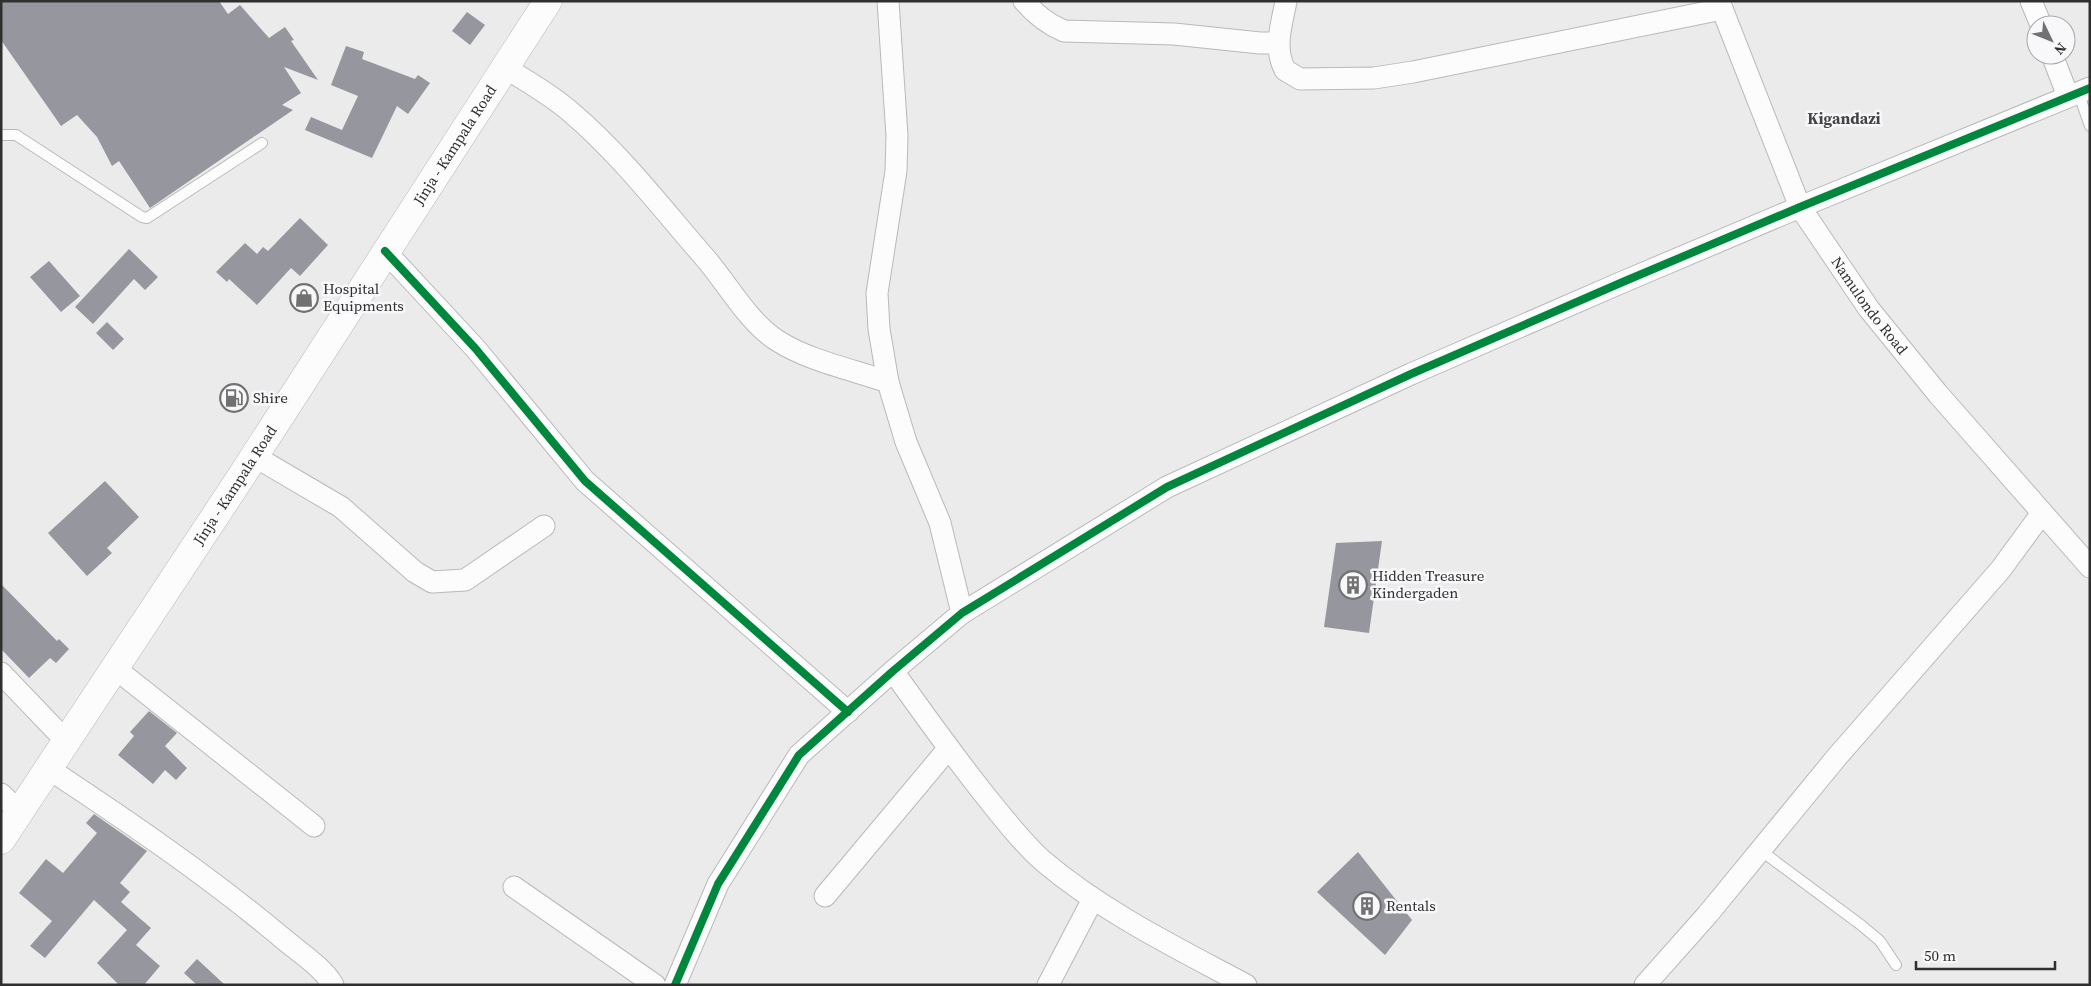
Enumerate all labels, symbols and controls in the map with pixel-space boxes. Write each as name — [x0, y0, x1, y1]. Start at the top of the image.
north arrow — [2026, 15, 2076, 65]
text: N — [2050, 38, 2071, 59]
street label: Jinja - Kampala Road — [407, 80, 501, 210]
district label: Kigandazi — [1807, 107, 1881, 129]
street label: Namulondo Road — [1827, 252, 1913, 359]
place label: Hospital Equipments — [323, 278, 404, 316]
shop icon: Hospital Equipments — [289, 283, 319, 313]
fuel station icon: Shire — [219, 383, 249, 413]
place label: Shire — [253, 387, 288, 408]
street label: Jinja - Kampala Road — [187, 421, 282, 550]
place label: Hidden Treasure Kindergaden — [1372, 565, 1485, 603]
building icon: Hidden Treasure Kindergaden — [1338, 570, 1368, 600]
building icon: Rentals — [1352, 891, 1382, 921]
place label: Rentals — [1386, 895, 1436, 916]
scale bar — [1916, 938, 2055, 970]
text: 50 m — [1924, 945, 1956, 966]

